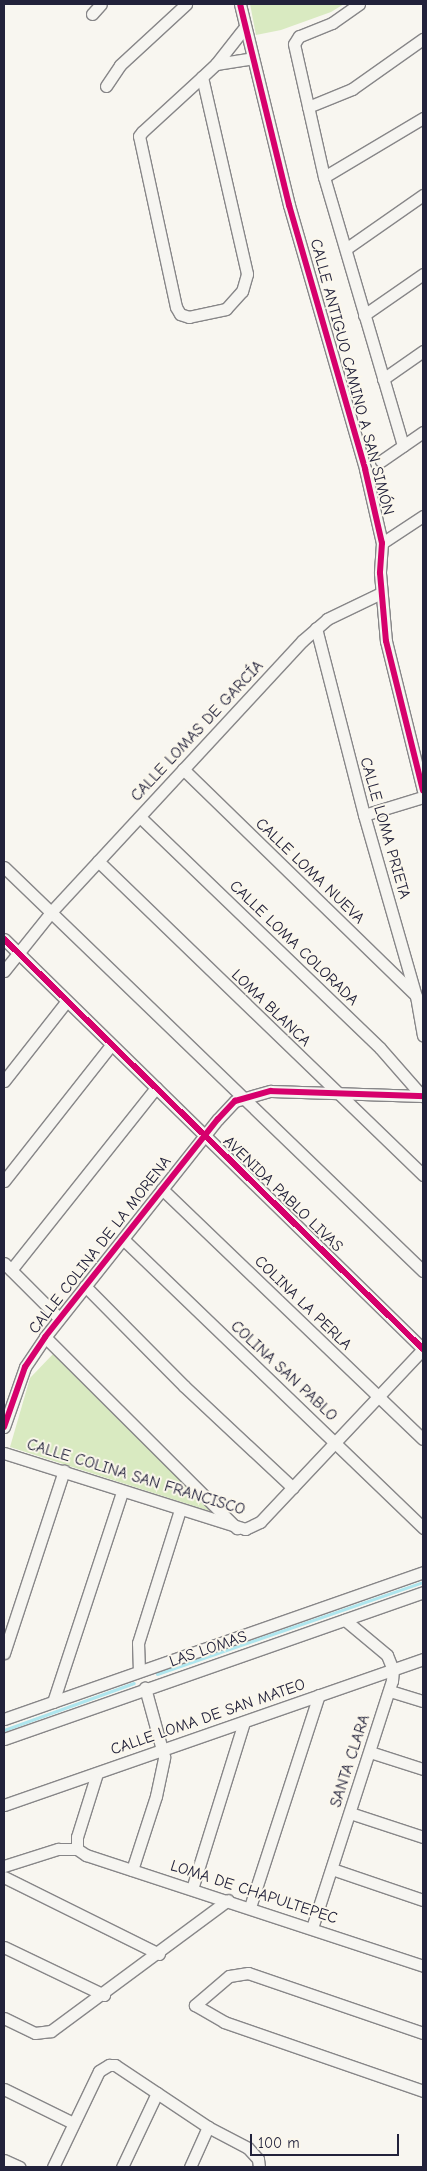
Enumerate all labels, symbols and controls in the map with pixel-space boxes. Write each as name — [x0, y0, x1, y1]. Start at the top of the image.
street label: CALLE ANTIGUO CAMINO A SAN SIMÓN — [306, 237, 398, 517]
street label: CALLE LOMAS DE GARCÍA — [127, 657, 267, 805]
street label: CALLE LOMA PRIETA — [356, 755, 414, 901]
street label: CALLE LOMA NUEVA — [252, 814, 368, 928]
street label: CALLE LOMA COLORADA — [225, 876, 363, 1010]
street label: LOMA BLANCA — [227, 965, 315, 1051]
street label: AVENIDA PABLO LIVAS — [219, 1132, 347, 1256]
street label: CALLE COLINA DE LA MORENA — [25, 1152, 175, 1338]
street label: COLINA LA PERLA — [250, 1252, 356, 1354]
street label: COLINA SAN PABLO — [227, 1317, 341, 1425]
street label: CALLE COLINA SAN FRANCISCO — [25, 1435, 247, 1519]
street label: LAS LOMAS — [167, 1627, 249, 1671]
street label: CALLE LOMA DE SAN MATEO — [108, 1675, 308, 1759]
street label: SANTA CLARA — [326, 1712, 374, 1810]
street label: LOMA DE CHAPULTEPEC — [168, 1856, 340, 1928]
scale bar — [252, 2124, 401, 2156]
text: 100 m — [258, 2134, 300, 2152]

